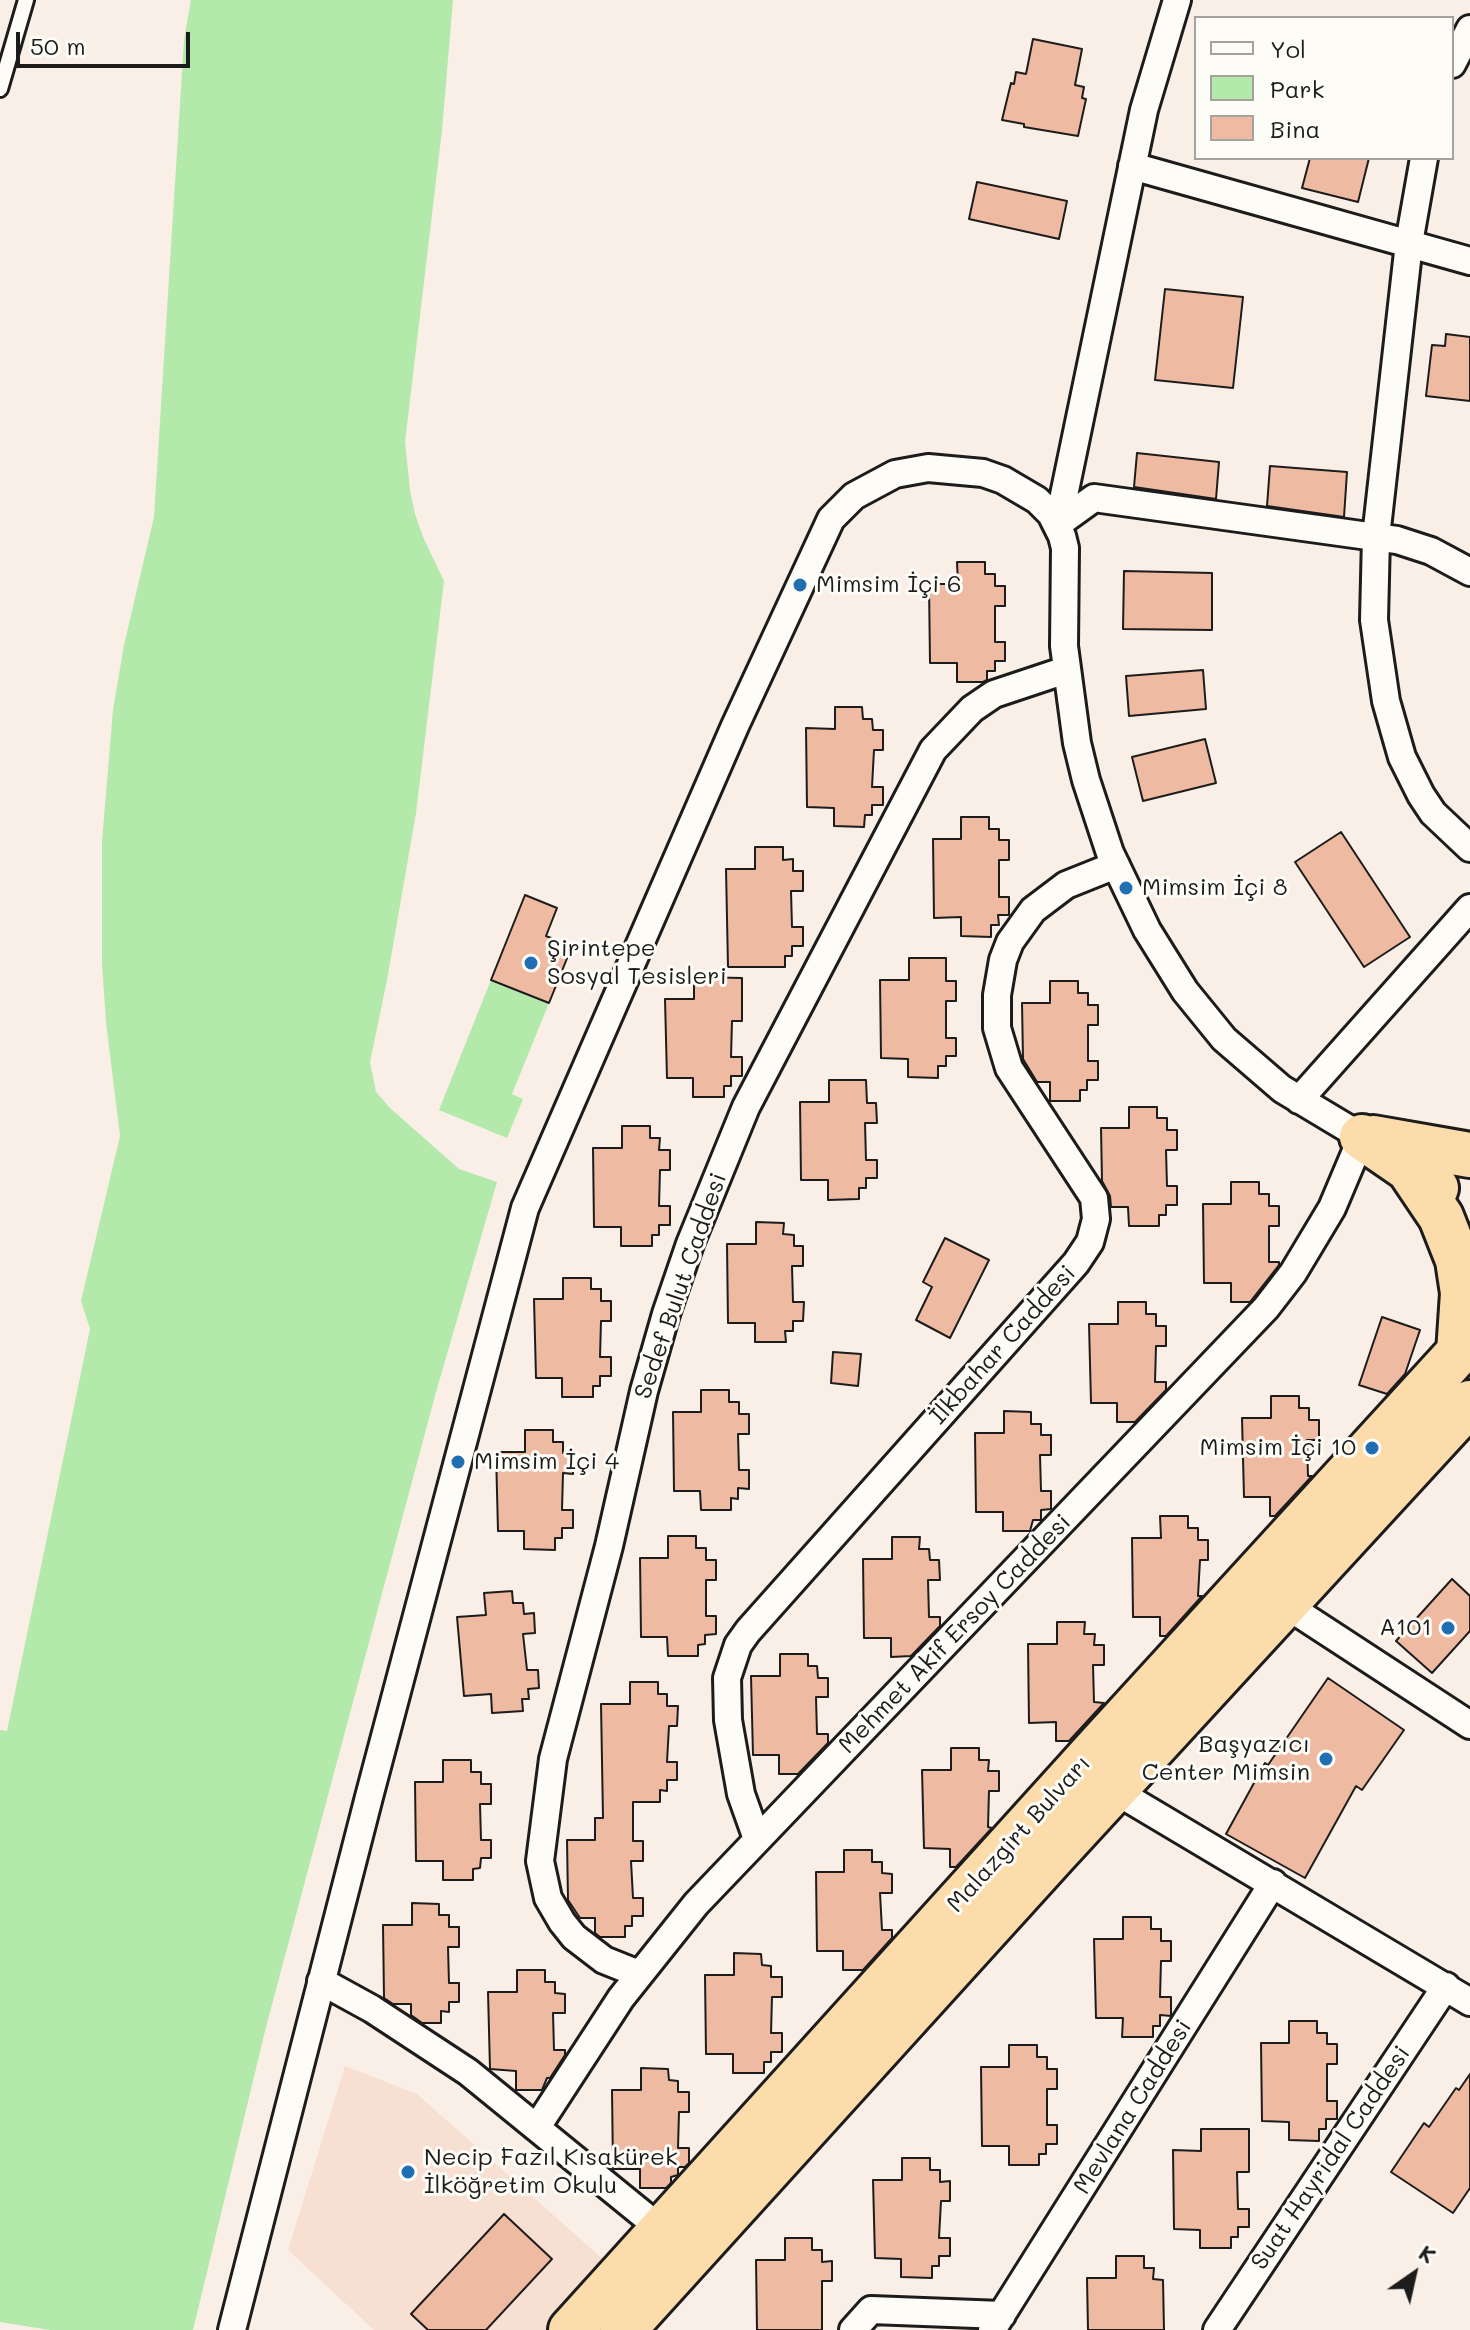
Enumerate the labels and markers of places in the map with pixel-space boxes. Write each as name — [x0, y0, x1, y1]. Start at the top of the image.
place label: Mimsim İçi 6 — [816, 571, 962, 599]
marker: Mimsim İçi 6 — [791, 576, 809, 594]
place label: Mimsim İçi 8 — [1142, 874, 1288, 902]
marker: Mimsim İçi 8 — [1117, 879, 1135, 897]
place label: Şirintepe Sosyal Tesisleri — [547, 935, 727, 991]
marker: Şirintepe Sosyal Tesisleri — [522, 954, 540, 972]
place label: Mimsim İçi 10 — [1199, 1434, 1356, 1462]
marker: Mimsim İçi 10 — [1363, 1439, 1381, 1457]
place label: Mimsim İçi 4 — [474, 1448, 619, 1476]
marker: Mimsim İçi 4 — [449, 1453, 467, 1471]
place label: A101 — [1379, 1614, 1432, 1642]
marker: A101 — [1439, 1619, 1457, 1637]
place label: Başyazıcı Center Mimsin — [1142, 1731, 1310, 1787]
marker: Başyazıcı Center Mimsin — [1317, 1750, 1335, 1768]
place label: Necip Fazıl Kısakürek İlköğretim Okulu — [424, 2144, 678, 2200]
marker: Necip Fazıl Kısakürek İlköğretim Okulu — [399, 2163, 417, 2181]

